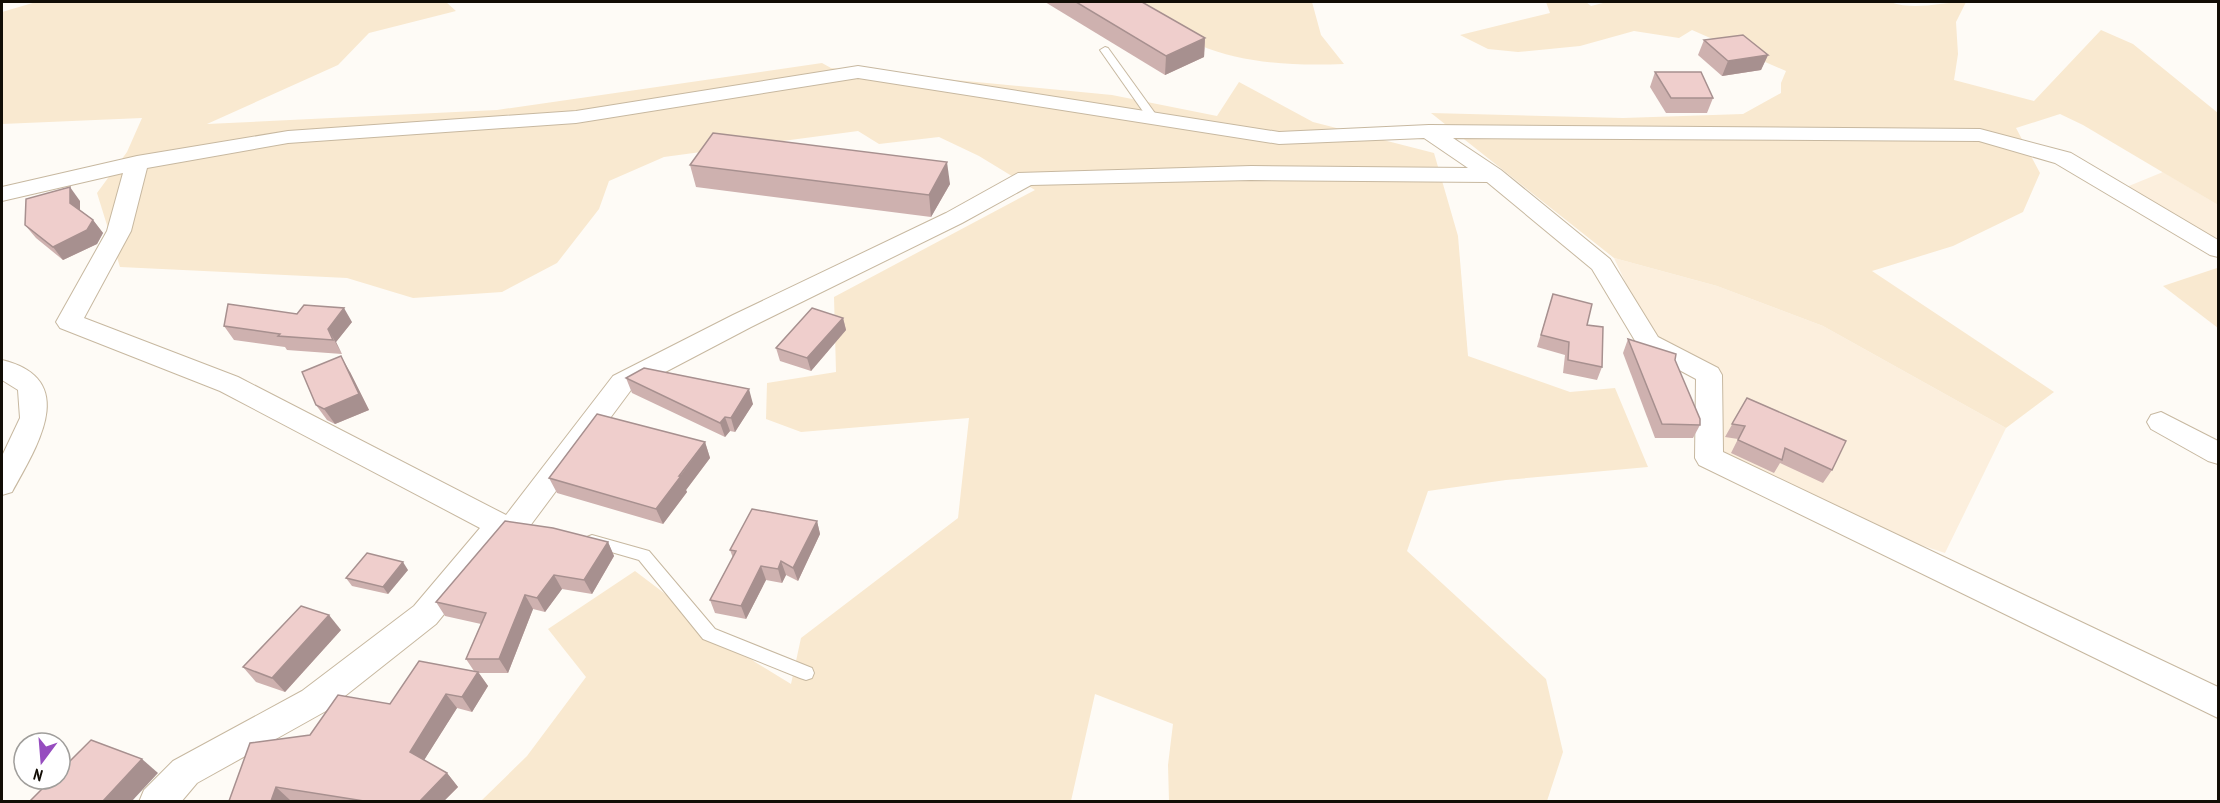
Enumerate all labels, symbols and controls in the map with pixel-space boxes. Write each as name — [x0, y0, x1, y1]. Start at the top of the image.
north arrow — [12, 731, 72, 791]
text: N — [31, 765, 45, 786]

